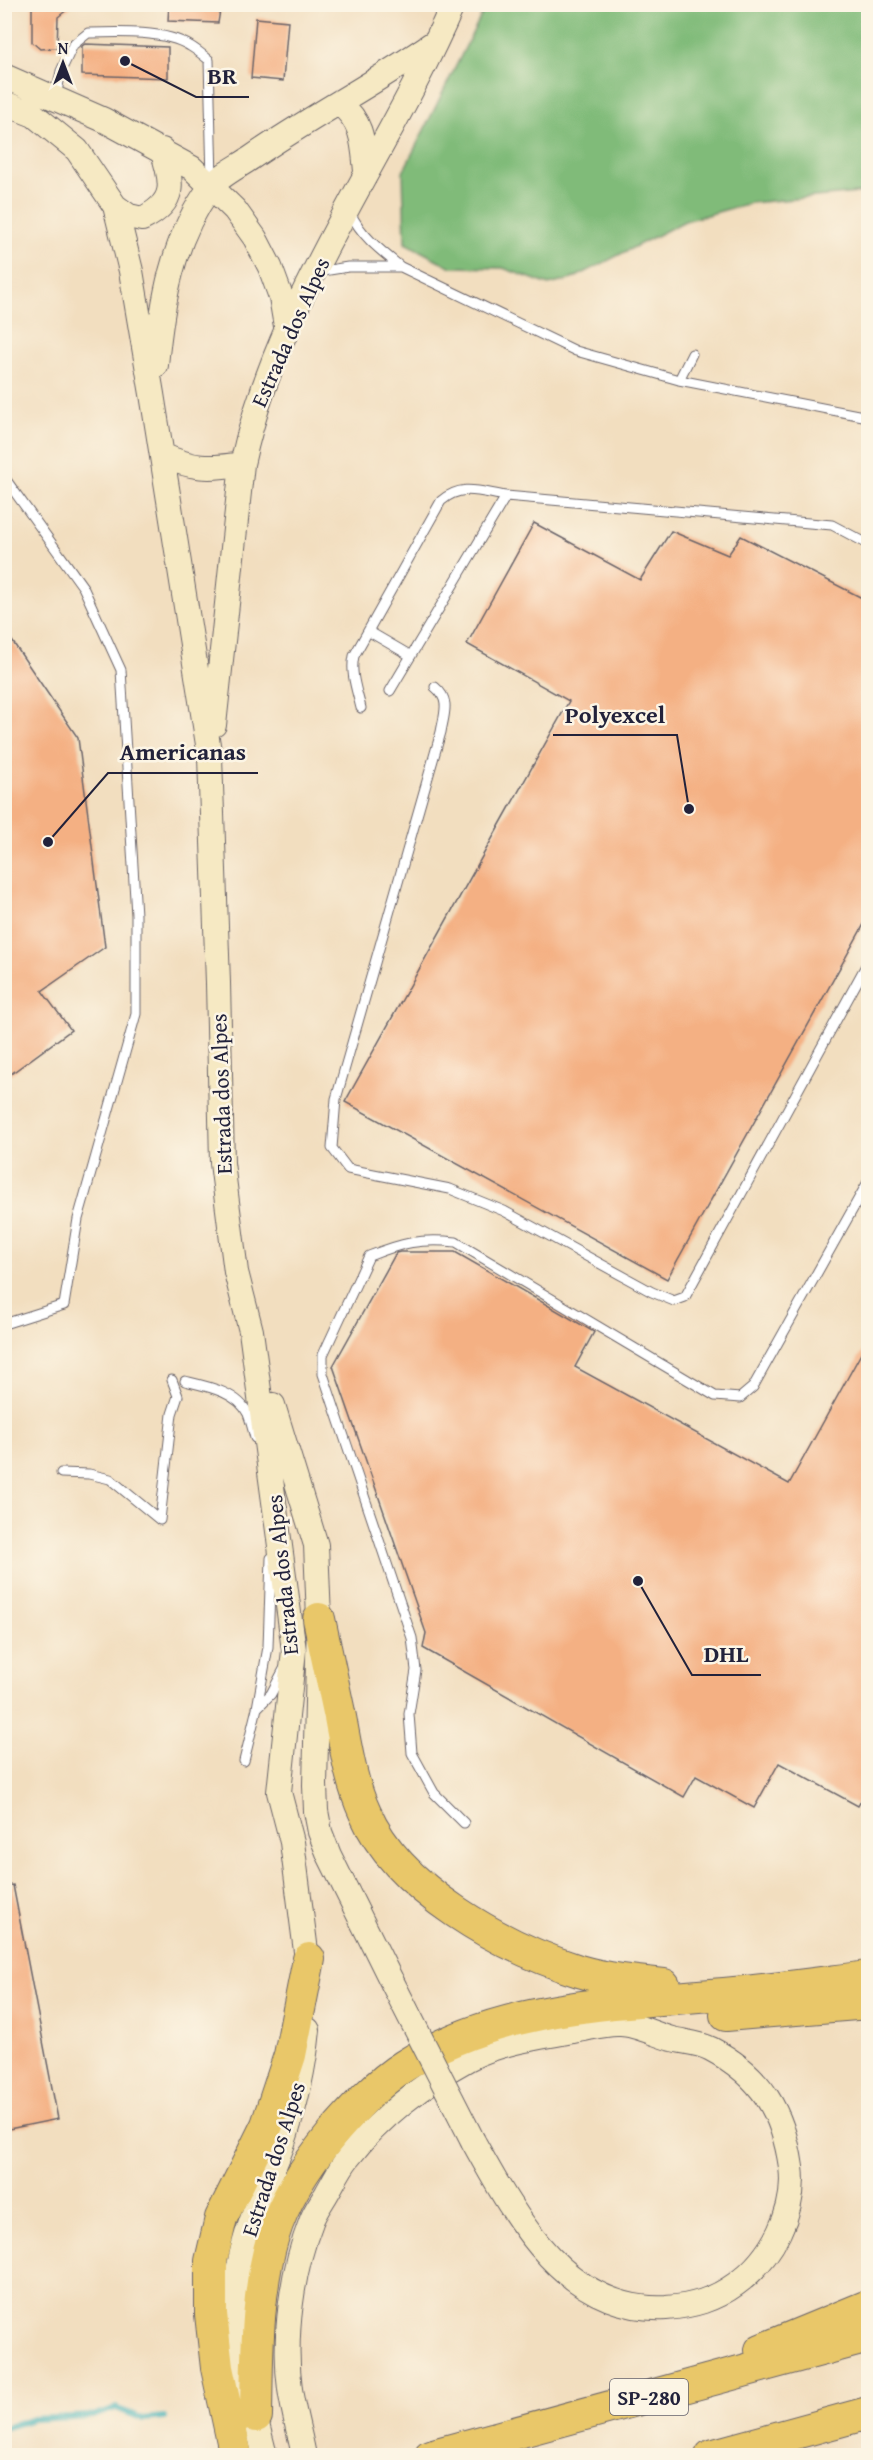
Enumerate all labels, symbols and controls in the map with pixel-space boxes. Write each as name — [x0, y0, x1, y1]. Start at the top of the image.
north arrow — [33, 33, 93, 93]
text: N — [58, 36, 69, 60]
callout: BR — [196, 55, 249, 97]
text: BR — [207, 58, 237, 93]
street label: Estrada dos Alpes — [243, 252, 337, 412]
callout: Polyexcel — [553, 693, 677, 735]
text: Polyexcel — [565, 697, 666, 732]
callout: Americanas — [108, 731, 258, 773]
text: Americanas — [120, 734, 246, 769]
street label: Estrada dos Alpes — [202, 1013, 240, 1175]
street label: Estrada dos Alpes — [258, 1493, 306, 1657]
callout: DHL — [692, 1633, 761, 1675]
text: DHL — [704, 1636, 749, 1671]
street label: Estrada dos Alpes — [233, 2078, 313, 2240]
road number: SP-280 — [610, 2379, 688, 2415]

